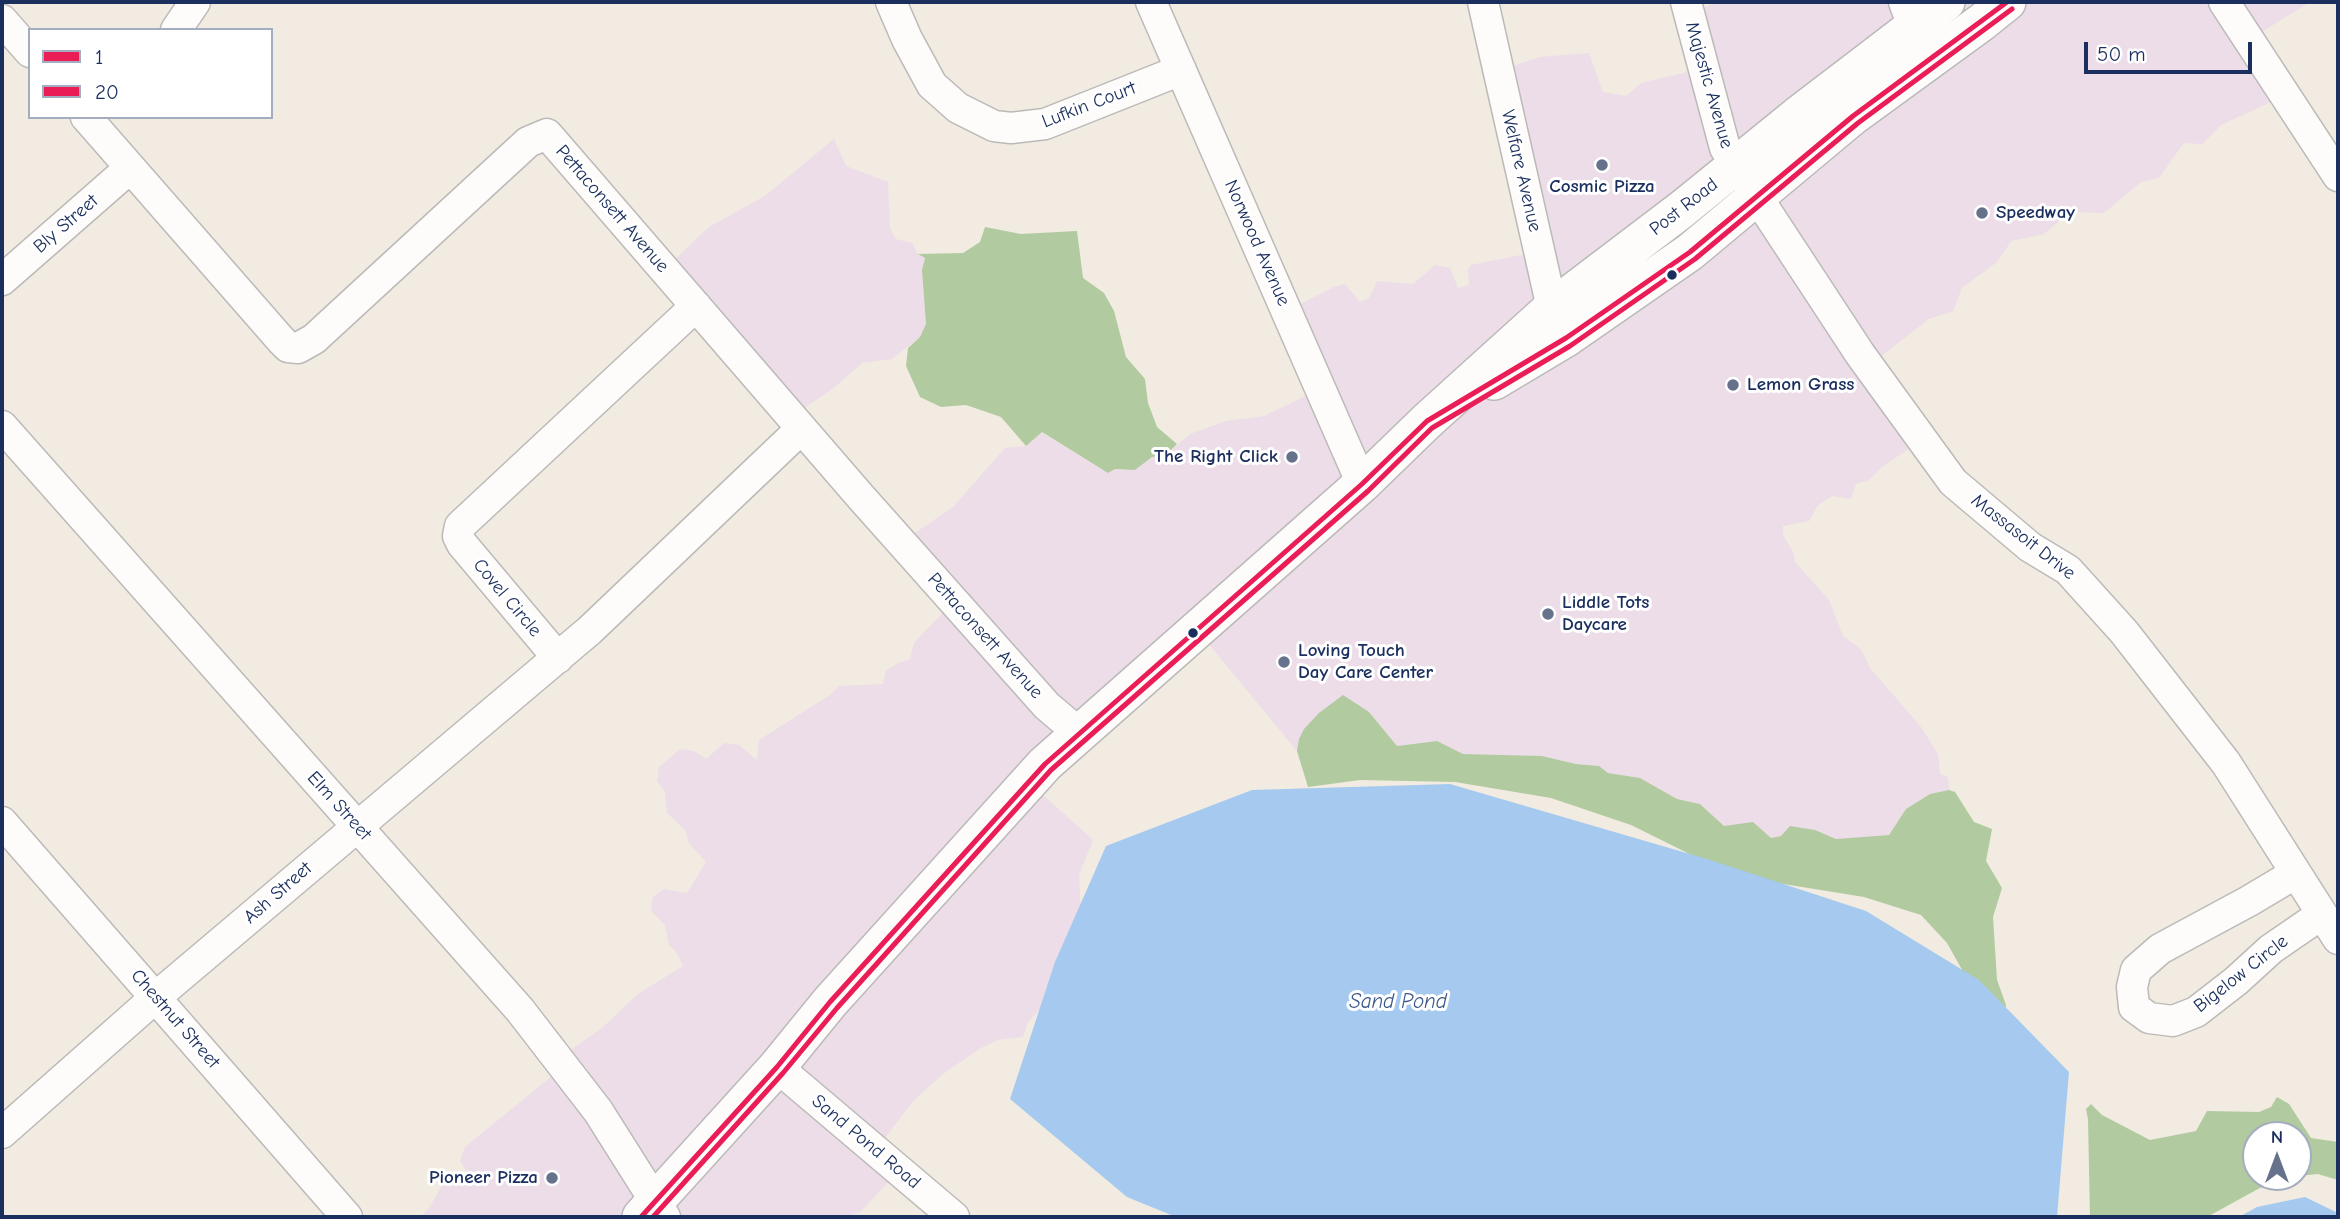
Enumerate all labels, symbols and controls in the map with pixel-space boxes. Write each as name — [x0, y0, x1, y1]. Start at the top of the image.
street label: Majestic Avenue — [1680, 19, 1738, 151]
legend — [28, 28, 273, 119]
scale bar — [2088, 28, 2256, 72]
text: 50 m — [2097, 42, 2146, 66]
text: 1 — [95, 45, 103, 69]
street label: Lufkin Court — [1039, 77, 1139, 133]
text: 20 — [95, 80, 119, 104]
street label: Welfare Avenue — [1496, 108, 1546, 234]
street label: Pettaconsett Avenue — [550, 141, 674, 277]
marker: Cosmic Pizza — [1594, 157, 1610, 173]
street label: Post Road — [1645, 173, 1723, 241]
street label: Norwood Avenue — [1219, 176, 1295, 310]
place label: Cosmic Pizza — [1549, 176, 1655, 198]
street label: Bly Street — [29, 190, 103, 258]
place label: Speedway — [1996, 202, 2075, 224]
marker: Speedway — [1974, 205, 1990, 221]
unlabelled marker — [1665, 268, 1679, 282]
place label: Lemon Grass — [1747, 374, 1854, 396]
marker: Lemon Grass — [1725, 377, 1741, 393]
place label: The Right Click — [1154, 446, 1278, 468]
marker: The Right Click — [1284, 449, 1300, 465]
street label: Massasoit Drive — [1966, 489, 2080, 585]
street label: Covel Circle — [468, 554, 546, 642]
street label: Pettaconsett Avenue — [922, 568, 1048, 704]
place label: Liddle Tots Daycare — [1562, 592, 1649, 636]
marker: Liddle Tots Daycare — [1540, 606, 1556, 622]
unlabelled marker — [1186, 626, 1200, 640]
place label: Loving Touch Day Care Center — [1298, 640, 1433, 684]
marker: Loving Touch Day Care Center — [1276, 654, 1292, 670]
street label: Elm Street — [302, 767, 376, 845]
street label: Ash Street — [239, 857, 317, 929]
street label: Bigelow Circle — [2189, 930, 2293, 1018]
street label: Chestnut Street — [126, 965, 224, 1073]
water label: Sand Pond — [1349, 989, 1447, 1015]
street label: Sand Pond Road — [807, 1090, 925, 1194]
north arrow — [2242, 1121, 2312, 1191]
text: N — [2271, 1126, 2283, 1148]
place label: Pioneer Pizza — [429, 1167, 538, 1189]
marker: Pioneer Pizza — [544, 1170, 560, 1186]

